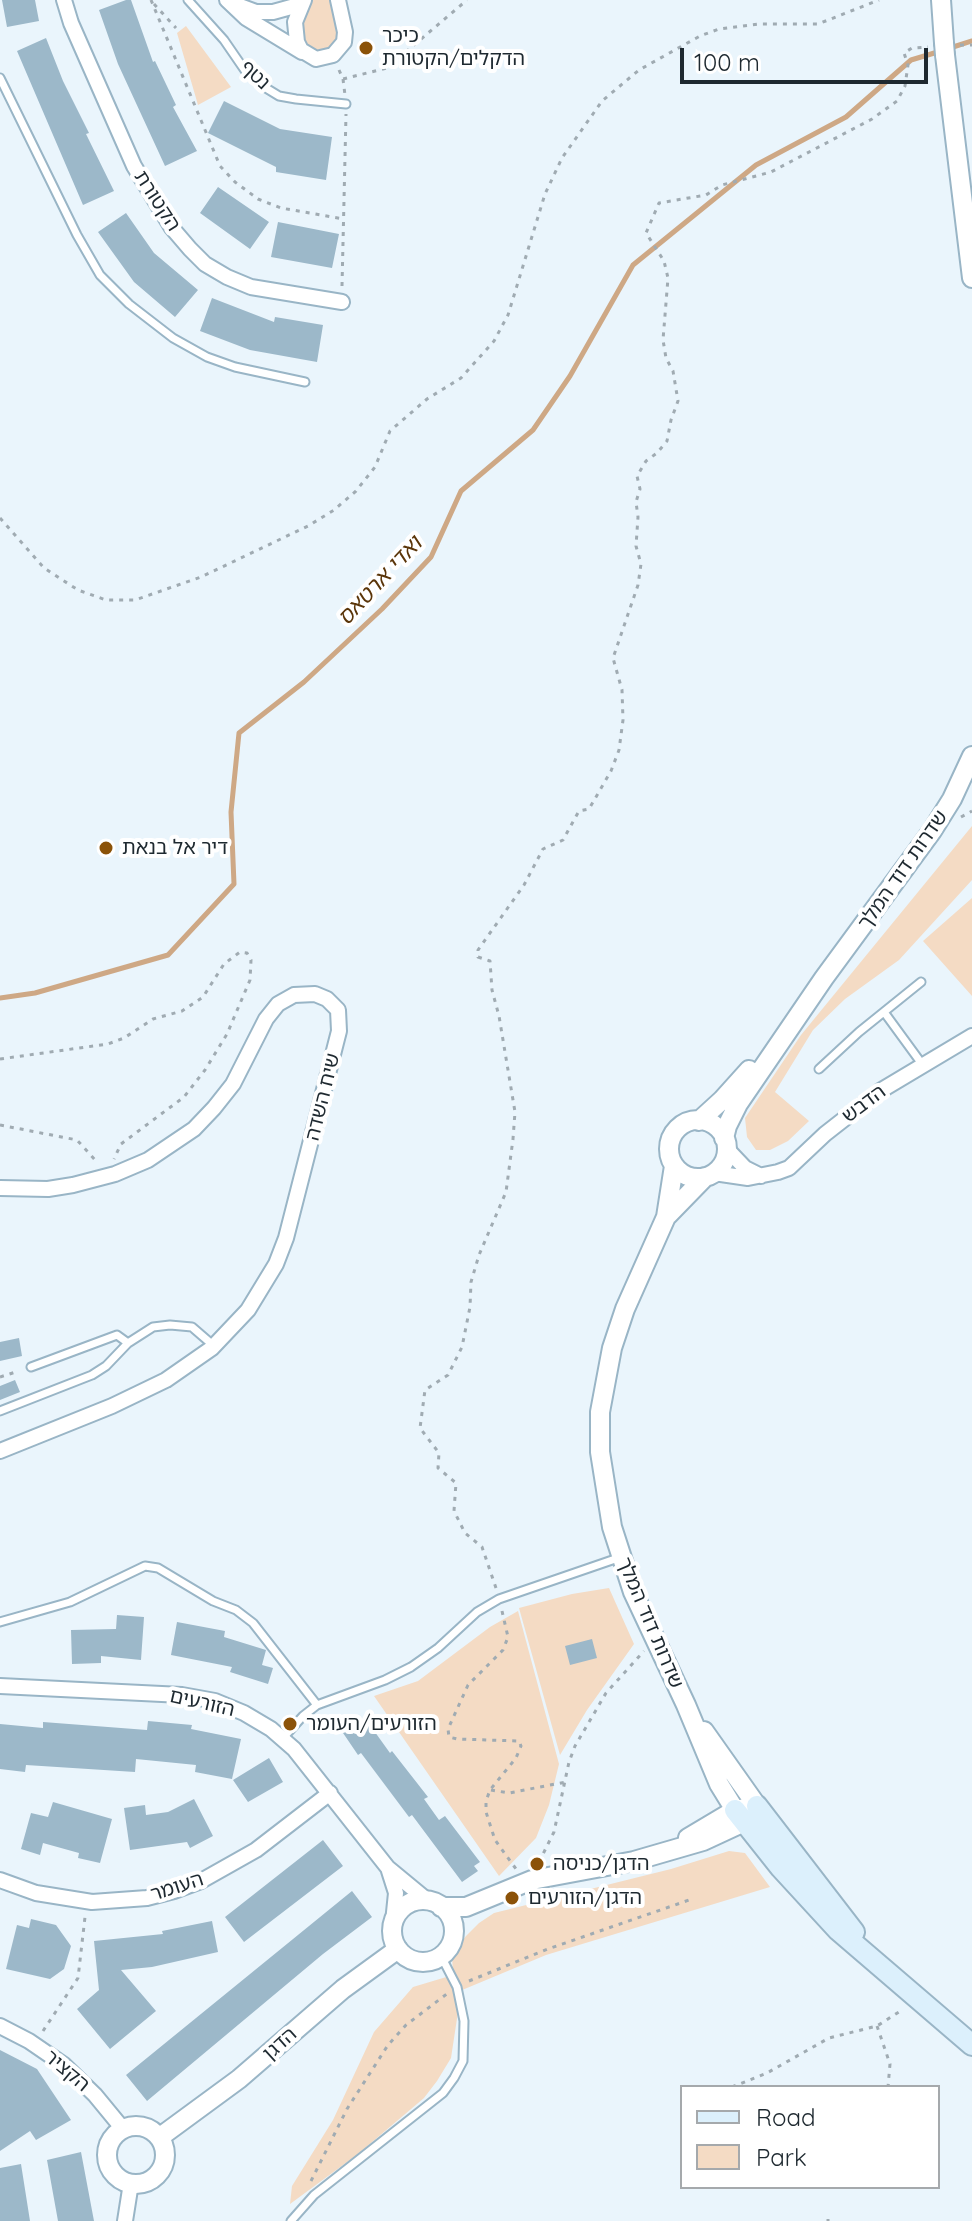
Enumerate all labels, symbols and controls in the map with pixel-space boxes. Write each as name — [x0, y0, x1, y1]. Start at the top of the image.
place label: כיכר הדקלים/הקטורת — [382, 24, 525, 71]
scale bar — [684, 32, 932, 82]
marker: כיכר הדקלים/הקטורת — [357, 39, 375, 57]
text: 100 m — [694, 47, 760, 77]
street label: נטף — [235, 55, 275, 95]
street label: הקטורת — [129, 166, 185, 236]
water label: ואדי ארטאס — [332, 531, 428, 631]
street label: שדרות דוד המלך — [853, 806, 953, 934]
place label: דיר אל בנאת — [122, 836, 228, 860]
marker: דיר אל בנאת — [97, 839, 115, 857]
street label: שיח השדה — [301, 1051, 345, 1143]
street label: הדבש — [837, 1080, 891, 1128]
street label: שדרות דוד המלך — [612, 1554, 688, 1692]
street label: הזורעים — [167, 1684, 237, 1722]
place label: הזורעים/העומר — [306, 1712, 437, 1736]
marker: הזורעים/העומר — [281, 1715, 299, 1733]
place label: הדגן/כניסה — [553, 1852, 650, 1876]
marker: הדגן/כניסה — [528, 1855, 546, 1873]
street label: העומר — [148, 1867, 206, 1907]
place label: הדגן/הזורעים — [528, 1886, 642, 1910]
marker: הדגן/הזורעים — [503, 1889, 521, 1907]
street label: הדגן — [258, 2023, 302, 2065]
street label: הקציר — [39, 2045, 95, 2097]
legend — [680, 2085, 940, 2189]
text: Road — [756, 2102, 816, 2132]
text: Park — [756, 2142, 807, 2172]

